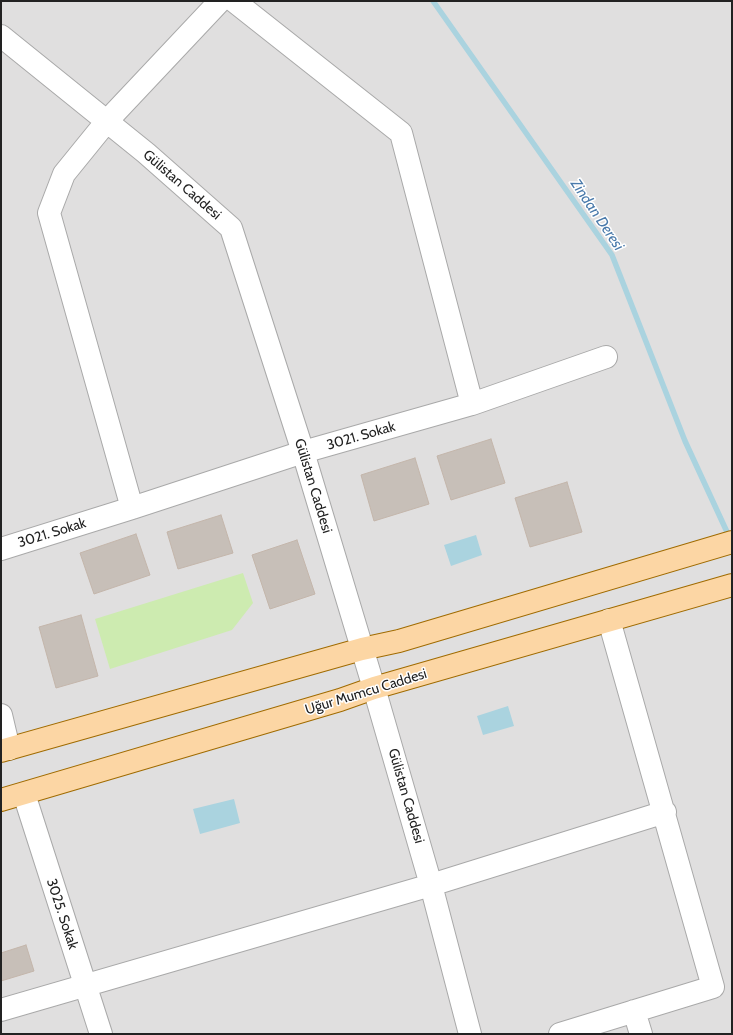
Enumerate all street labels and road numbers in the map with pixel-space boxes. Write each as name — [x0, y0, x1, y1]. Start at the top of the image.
street label: Gülistan Caddesi — [140, 147, 224, 223]
street label: 3021. Sokak — [325, 418, 397, 454]
street label: Gülistan Caddesi — [291, 437, 335, 535]
street label: 3021. Sokak — [16, 515, 88, 551]
street label: Uğur Mumcu Caddesi — [303, 665, 429, 719]
street label: Gülistan Caddesi — [384, 747, 428, 845]
street label: 3025. Sokak — [43, 877, 81, 951]

